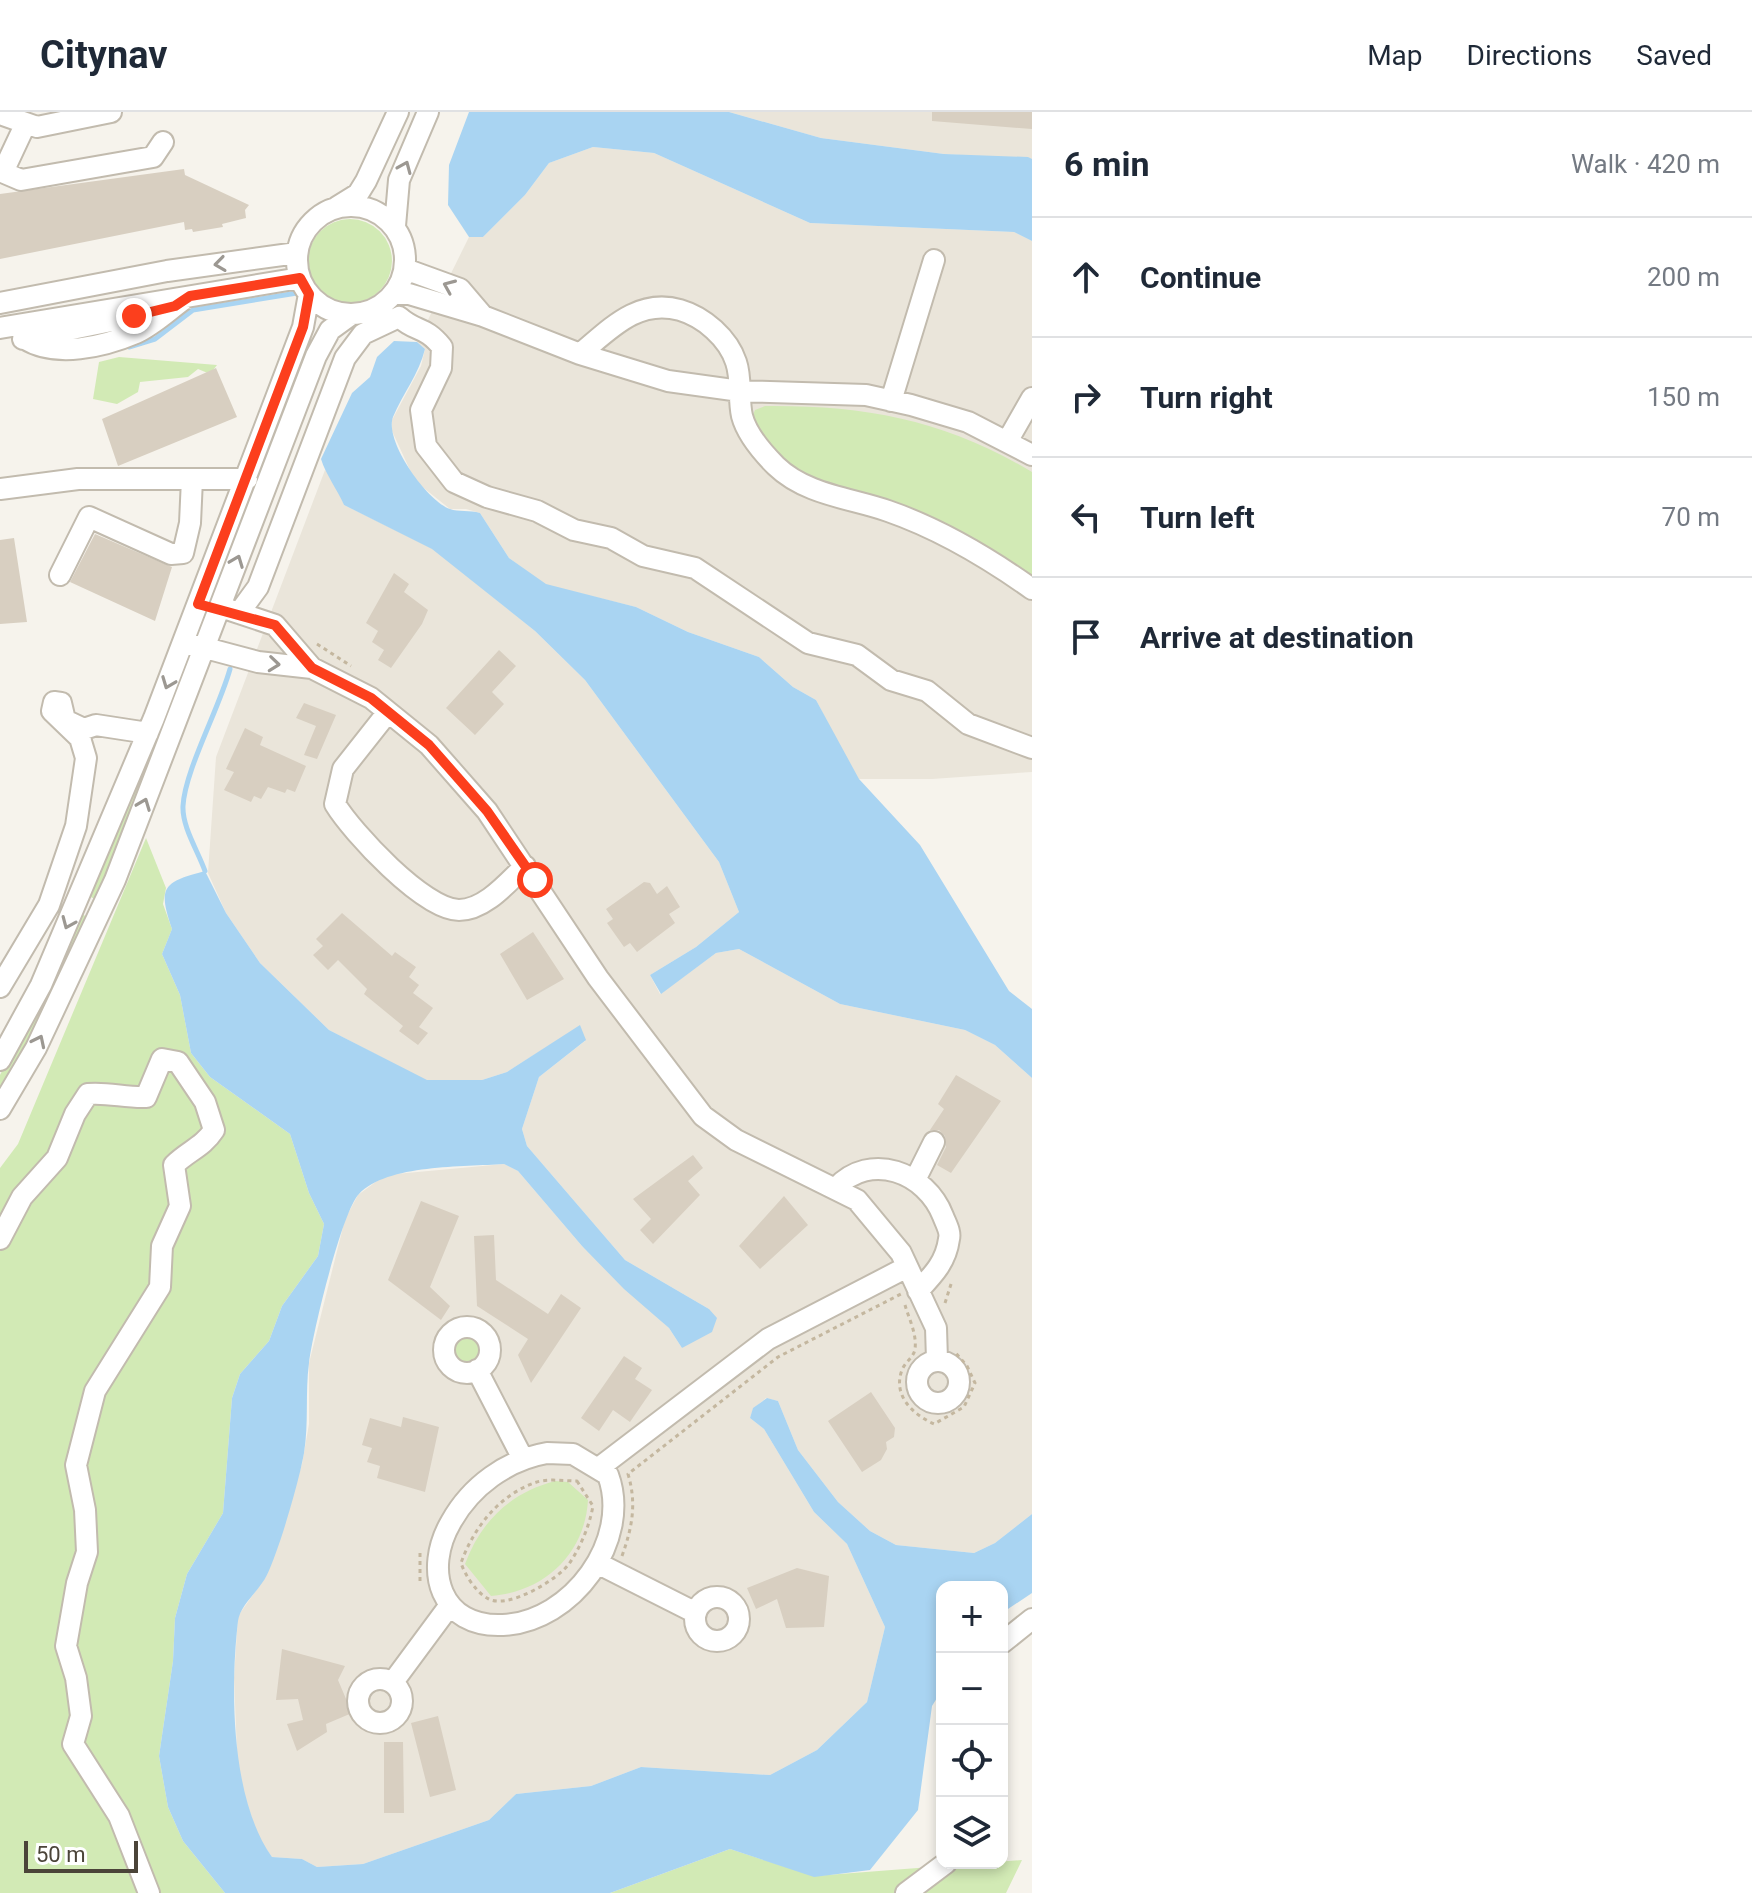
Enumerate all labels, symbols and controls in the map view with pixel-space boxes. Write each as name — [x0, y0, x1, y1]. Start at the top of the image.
text: Citynav — [40, 33, 168, 77]
text: Map — [1367, 39, 1423, 72]
text: Directions — [1467, 39, 1592, 72]
text: Saved — [1636, 39, 1712, 72]
text: 6 min — [1064, 144, 1149, 184]
text: Walk · 420 m — [1571, 149, 1720, 179]
one-way arrow — [395, 161, 411, 175]
one-way arrow — [213, 255, 227, 272]
icon: ahead — [1064, 255, 1108, 299]
text: Continue — [1140, 260, 1261, 295]
text: 200 m — [1647, 262, 1720, 292]
one-way arrow — [443, 279, 457, 295]
route end — [116, 298, 152, 334]
icon: right — [1064, 375, 1108, 419]
text: Turn right — [1140, 380, 1273, 415]
text: 150 m — [1647, 382, 1720, 412]
icon: left — [1064, 495, 1108, 539]
text: Turn left — [1140, 500, 1255, 535]
text: 70 m — [1662, 502, 1720, 532]
one-way arrow — [227, 555, 244, 569]
icon: arrive — [1064, 615, 1108, 659]
text: Arrive at destination — [1140, 620, 1414, 655]
one-way arrow — [268, 655, 281, 672]
one-way arrow — [161, 675, 178, 689]
one-way arrow — [134, 798, 151, 812]
route start — [517, 862, 553, 898]
one-way arrow — [61, 915, 77, 929]
one-way arrow — [29, 1035, 44, 1050]
map controls — [936, 1581, 1008, 1869]
button: + — [936, 1581, 1008, 1653]
button: − — [936, 1653, 1008, 1725]
button: locate — [936, 1725, 1008, 1797]
button: layers — [936, 1797, 1008, 1869]
scale bar — [24, 1837, 138, 1873]
text: 50 m — [36, 1842, 85, 1867]

